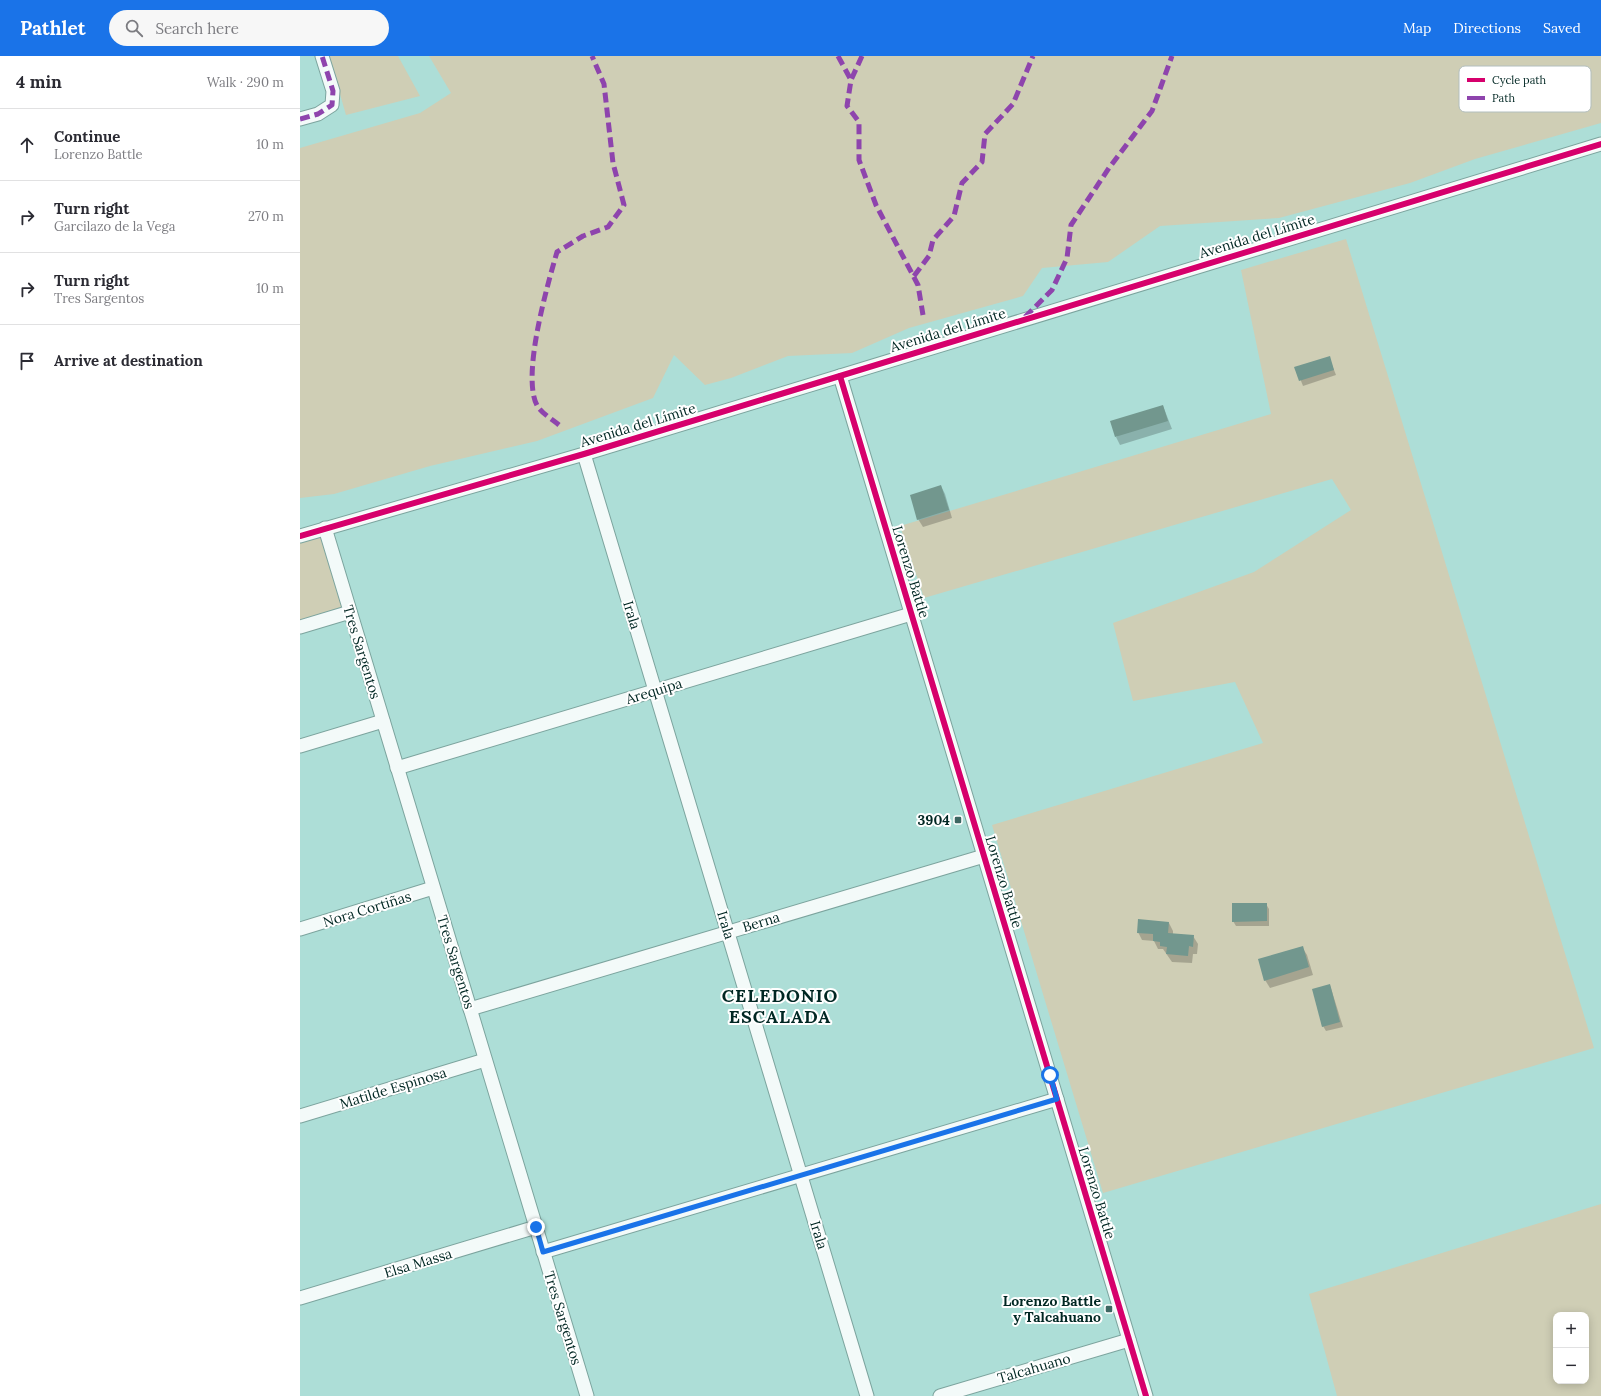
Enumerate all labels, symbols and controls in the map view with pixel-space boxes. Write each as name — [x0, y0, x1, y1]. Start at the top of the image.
search box — [109, 10, 389, 46]
text: Pathlet — [20, 16, 85, 40]
icon: search — [123, 17, 145, 39]
text: Search here — [155, 19, 239, 38]
text: Map — [1403, 19, 1431, 37]
text: Directions — [1453, 19, 1521, 37]
text: Saved — [1543, 19, 1581, 37]
legend — [1459, 66, 1591, 112]
text: 4 min — [16, 71, 62, 93]
text: Cycle path — [1492, 73, 1547, 87]
text: Walk · 290 m — [207, 74, 284, 91]
text: Path — [1492, 91, 1515, 105]
text: Continue — [54, 127, 120, 146]
icon: ahead — [16, 134, 38, 156]
text: 10 m — [256, 136, 284, 153]
text: Lorenzo Battle — [54, 146, 143, 163]
text: Turn right — [54, 199, 130, 218]
icon: right — [16, 206, 38, 228]
text: 270 m — [248, 208, 284, 225]
street label: Avenida del Límite — [1196, 210, 1317, 262]
text: Garcilazo de la Vega — [54, 218, 175, 235]
text: Turn right — [54, 271, 130, 290]
icon: right — [16, 278, 38, 300]
text: 10 m — [256, 280, 284, 297]
text: Tres Sargentos — [54, 290, 144, 307]
street label: Avenida del Límite — [887, 304, 1008, 356]
icon: arrive — [16, 350, 38, 372]
text: Arrive at destination — [54, 351, 203, 370]
street label: Avenida del Límite — [577, 399, 698, 451]
street label: Lorenzo Battle — [888, 524, 934, 621]
street label: Irala — [619, 599, 645, 631]
street label: Tres Sargentos — [339, 603, 385, 701]
street label: Arequipa — [623, 674, 684, 708]
place label: 3904 — [918, 811, 950, 829]
marker: 3904 — [953, 815, 963, 825]
street label: Lorenzo Battle — [981, 834, 1027, 931]
street label: Nora Cortiñas — [321, 887, 413, 931]
street label: Berna — [740, 908, 782, 936]
street label: Irala — [713, 909, 739, 941]
street label: Tres Sargentos — [433, 913, 479, 1011]
district label: CELEDONIO ESCALADA — [722, 984, 838, 1028]
street label: Matilde Espinosa — [337, 1063, 449, 1113]
route start — [1041, 1066, 1059, 1084]
street label: Lorenzo Battle — [1074, 1145, 1120, 1242]
route end — [527, 1218, 545, 1236]
street label: Irala — [806, 1219, 832, 1251]
street label: Elsa Massa — [382, 1244, 454, 1282]
street label: Tres Sargentos — [540, 1269, 586, 1367]
place label: Lorenzo Battle y Talcahuano — [1003, 1292, 1101, 1326]
marker: Lorenzo Battle y Talcahuano — [1104, 1304, 1114, 1314]
map controls — [1553, 1312, 1589, 1384]
button: + — [1553, 1312, 1589, 1348]
button: − — [1553, 1348, 1589, 1384]
street label: Talcahuano — [995, 1349, 1073, 1387]

